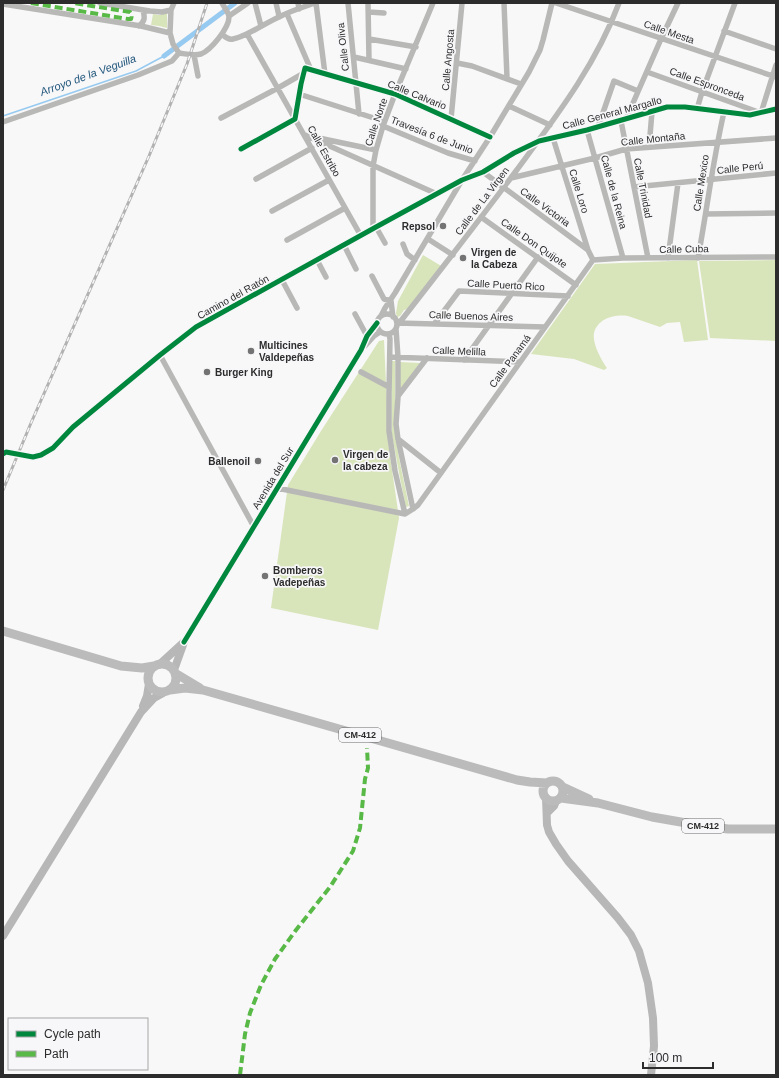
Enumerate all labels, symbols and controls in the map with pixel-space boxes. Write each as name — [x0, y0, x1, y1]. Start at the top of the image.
street label: Calle Mesta — [642, 18, 696, 46]
street label: Calle Oliva — [335, 22, 351, 72]
street label: Calle Angosta — [440, 28, 456, 91]
water label: Arroyo de la Veguilla — [38, 52, 138, 98]
street label: Calle Espronceda — [668, 65, 746, 103]
street label: Calle Calvario — [386, 78, 448, 112]
street label: Calle General Margallo — [561, 94, 663, 132]
street label: Calle Norte — [363, 96, 389, 147]
street label: Travesía 6 de Junio — [389, 114, 475, 156]
street label: Calle Estribo — [305, 124, 343, 179]
street label: Calle Montaña — [620, 130, 686, 148]
street label: Calle Mexico — [691, 153, 711, 212]
street label: Calle de la Reina — [599, 154, 629, 231]
street label: Calle Trinidad — [632, 157, 654, 219]
street label: Calle Perú — [716, 160, 764, 176]
street label: Calle de La Virgen — [453, 165, 511, 237]
street label: Calle Loro — [567, 168, 591, 215]
street label: Calle Victoria — [518, 185, 572, 229]
street label: Calle Don Quijote — [499, 216, 570, 270]
place label: Repsol — [402, 221, 435, 232]
marker: Repsol — [438, 221, 448, 231]
street label: Calle Cuba — [659, 243, 709, 255]
place label: Virgen de la Cabeza — [471, 247, 518, 270]
marker: Virgen de la Cabeza — [458, 253, 468, 263]
street label: Camino del Ratón — [195, 273, 271, 321]
street label: Calle Puerto Rico — [467, 277, 546, 293]
street label: Calle Buenos Aires — [429, 309, 513, 323]
street label: Calle Panamá — [487, 332, 533, 390]
place label: Multicines Valdepeñas — [259, 340, 314, 363]
street label: Calle Melilla — [432, 345, 487, 357]
marker: Multicines Valdepeñas — [246, 346, 256, 356]
marker: Burger King — [202, 367, 212, 377]
place label: Burger King — [215, 367, 273, 378]
street label: Avenida del Sur — [250, 444, 296, 511]
place label: Virgen de la cabeza — [343, 449, 389, 472]
marker: Virgen de la cabeza — [330, 455, 340, 465]
place label: Ballenoil — [208, 456, 250, 467]
marker: Ballenoil — [253, 456, 263, 466]
place label: Bomberos Vadepeñas — [273, 565, 326, 588]
marker: Bomberos Vadepeñas — [260, 571, 270, 581]
road number: CM-412 — [339, 728, 381, 742]
road number: CM-412 — [682, 819, 724, 833]
legend — [8, 1018, 148, 1070]
text: Cycle path — [44, 1027, 101, 1041]
scale bar — [643, 1044, 713, 1070]
text: Path — [44, 1047, 69, 1061]
text: 100 m — [649, 1051, 682, 1065]

